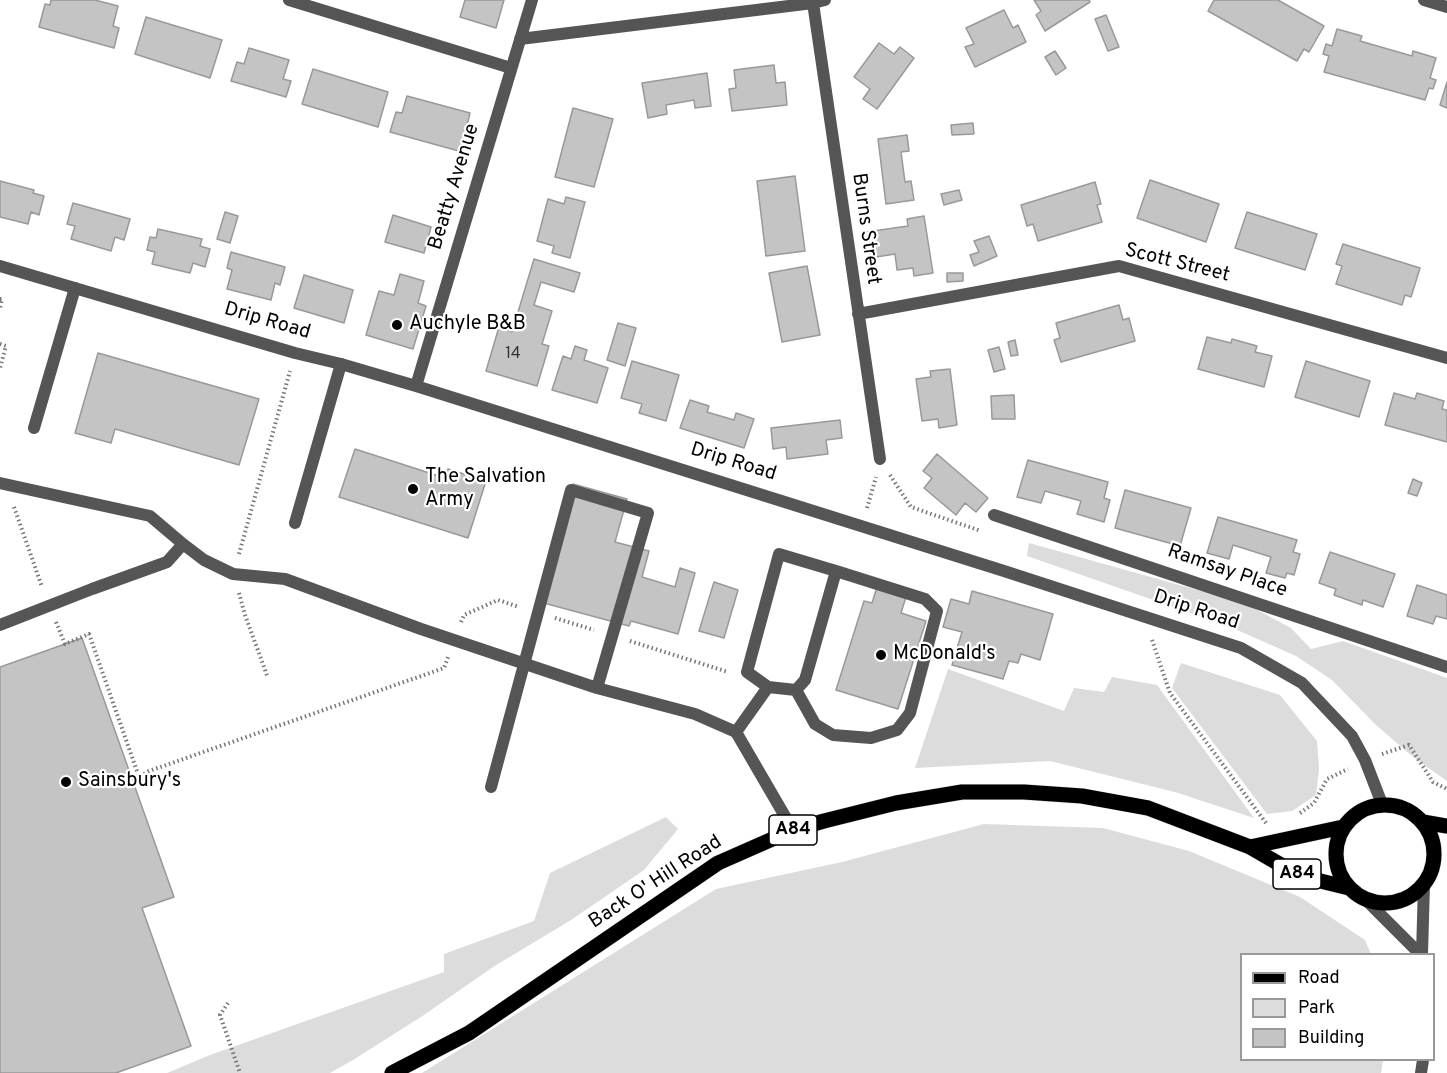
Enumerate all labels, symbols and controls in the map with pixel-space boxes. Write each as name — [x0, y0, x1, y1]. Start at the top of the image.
street label: Beatty Avenue — [424, 121, 486, 253]
street label: Burns Street — [845, 172, 885, 286]
street label: Scott Street — [1122, 239, 1232, 289]
street label: Drip Road — [221, 298, 313, 346]
place label: Auchyle B&B — [409, 313, 526, 337]
marker: Auchyle B&B — [390, 318, 404, 332]
house number: 14 — [505, 345, 521, 365]
street label: Drip Road — [687, 439, 779, 487]
place label: The Salvation Army — [425, 466, 546, 513]
marker: The Salvation Army — [406, 482, 420, 496]
street label: Ramsay Place — [1164, 540, 1290, 604]
street label: Drip Road — [1150, 586, 1242, 636]
place label: McDonald's — [893, 643, 996, 667]
marker: McDonald's — [874, 648, 888, 662]
place label: Sainsbury's — [78, 770, 181, 794]
marker: Sainsbury's — [59, 775, 73, 789]
road number: A84 — [769, 815, 817, 845]
street label: Back O' Hill Road — [585, 831, 727, 935]
road number: A84 — [1273, 859, 1321, 889]
legend — [1240, 953, 1435, 1061]
text: Road — [1298, 967, 1340, 990]
text: Park — [1298, 997, 1335, 1020]
text: Building — [1298, 1027, 1364, 1050]

